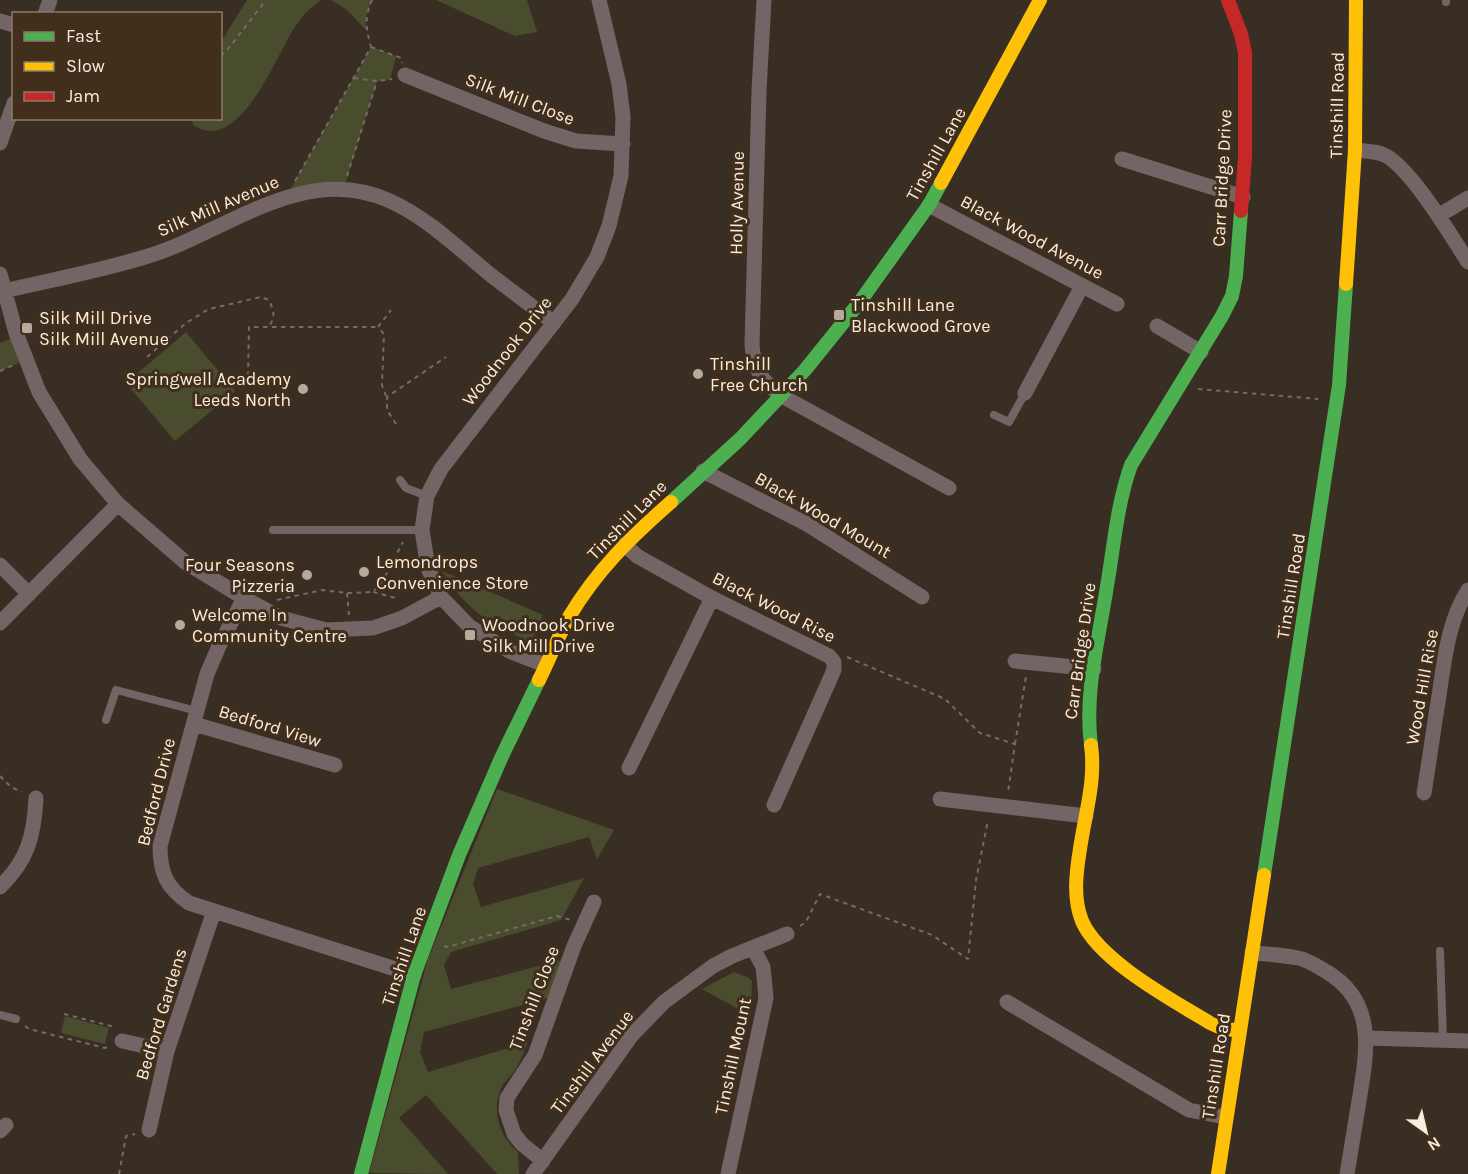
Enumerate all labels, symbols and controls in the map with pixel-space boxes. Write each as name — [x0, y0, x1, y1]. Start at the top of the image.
legend — [12, 12, 222, 120]
text: Fast — [66, 25, 101, 47]
street label: Tinshill Road — [1325, 51, 1349, 159]
text: Slow — [66, 55, 105, 77]
street label: Silk Mill Close — [462, 68, 578, 130]
text: Jam — [66, 85, 100, 107]
street label: Tinshill Lane — [901, 103, 971, 205]
street label: Carr Bridge Drive — [1207, 109, 1237, 247]
street label: Holly Avenue — [725, 151, 749, 255]
street label: Silk Mill Avenue — [154, 170, 282, 242]
street label: Black Wood Avenue — [957, 190, 1107, 284]
street label: Woodnook Drive — [457, 292, 557, 410]
place label: Tinshill Lane Blackwood Grove — [851, 294, 990, 337]
place label: Silk Mill Drive Silk Mill Avenue — [39, 307, 169, 350]
marker: Tinshill Lane Blackwood Grove — [832, 308, 846, 322]
marker: Silk Mill Drive Silk Mill Avenue — [20, 321, 34, 335]
place label: Tinshill Free Church — [710, 353, 808, 396]
marker: Tinshill Free Church — [691, 367, 705, 381]
place label: Springwell Academy Leeds North — [125, 368, 292, 411]
marker: Springwell Academy Leeds North — [296, 382, 310, 396]
street label: Black Wood Mount — [751, 467, 895, 563]
street label: Tinshill Lane — [583, 476, 671, 564]
street label: Tinshill Road — [1272, 532, 1310, 640]
place label: Lemondrops Convenience Store — [376, 551, 528, 594]
place label: Four Seasons Pizzeria — [185, 554, 295, 597]
marker: Lemondrops Convenience Store — [357, 565, 371, 579]
street label: Black Wood Rise — [709, 567, 839, 647]
marker: Four Seasons Pizzeria — [300, 568, 314, 582]
street label: Carr Bridge Drive — [1060, 581, 1100, 721]
place label: Welcome In Community Centre — [192, 604, 347, 647]
place label: Woodnook Drive Silk Mill Drive — [482, 614, 615, 657]
marker: Welcome In Community Centre — [173, 618, 187, 632]
street label: Wood Hill Rise — [1401, 627, 1443, 747]
marker: Woodnook Drive Silk Mill Drive — [463, 628, 477, 642]
street label: Bedford View — [216, 700, 324, 752]
street label: Bedford Drive — [132, 736, 180, 848]
street label: Tinshill Lane — [377, 903, 431, 1009]
street label: Tinshill Close — [504, 943, 564, 1053]
street label: Bedford Gardens — [130, 945, 192, 1083]
street label: Tinshill Mount — [710, 995, 756, 1116]
street label: Tinshill Avenue — [546, 1006, 638, 1118]
street label: Tinshill Road — [1197, 1012, 1235, 1120]
north arrow — [1396, 1102, 1456, 1162]
text: N — [1424, 1133, 1444, 1155]

